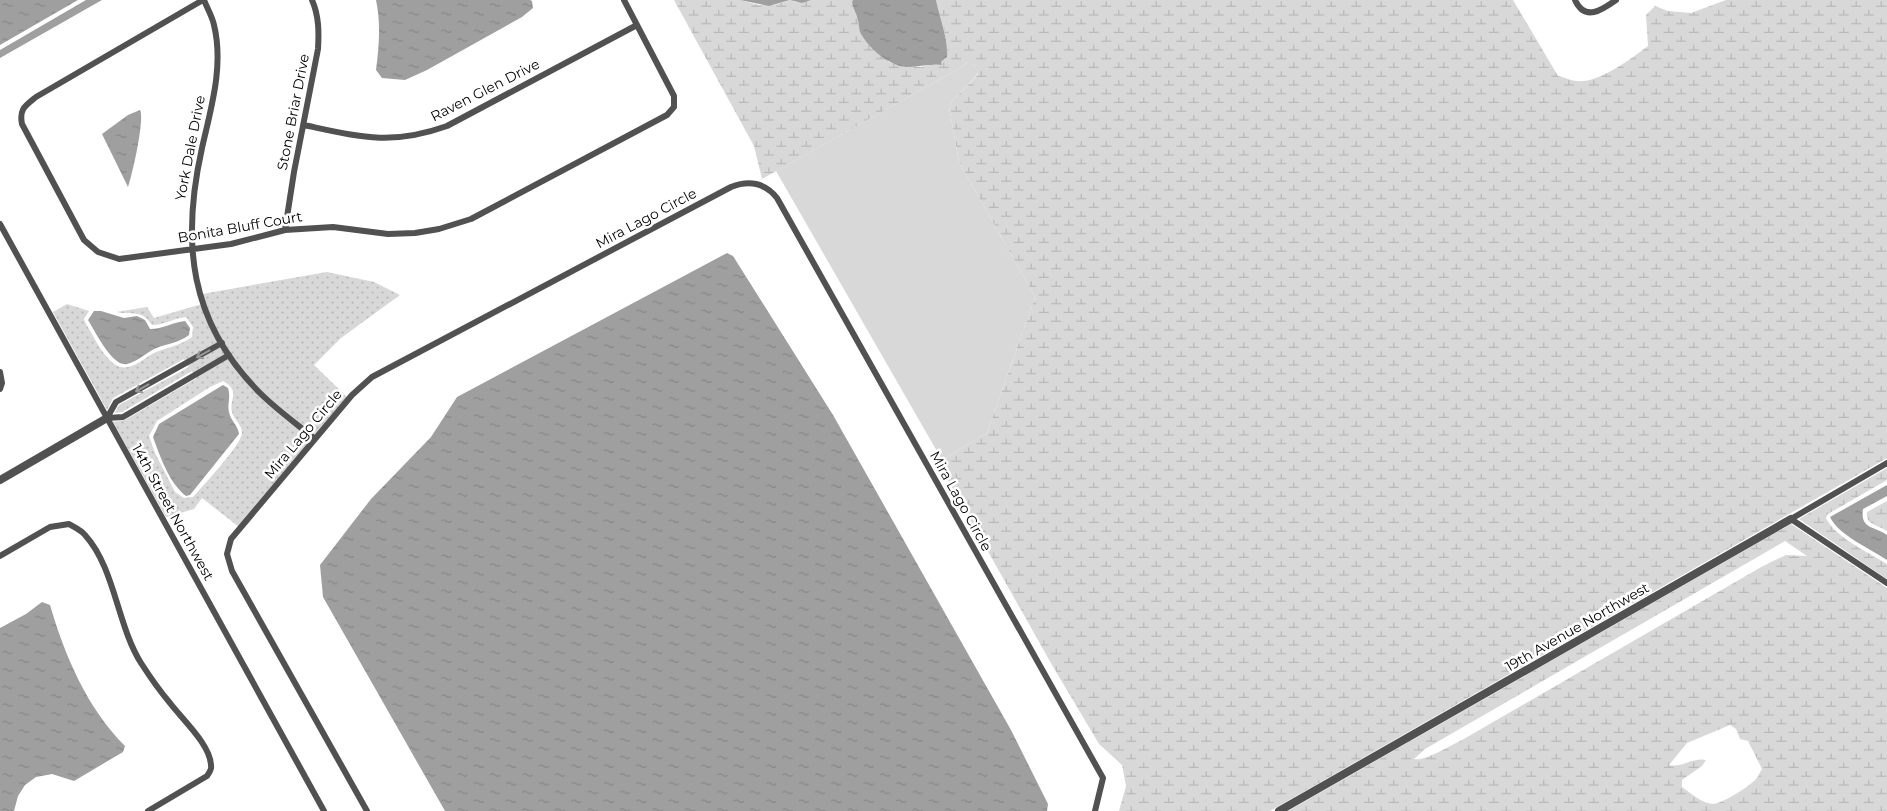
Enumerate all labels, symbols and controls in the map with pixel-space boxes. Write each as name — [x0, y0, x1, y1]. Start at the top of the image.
street label: Stone Briar Drive — [273, 52, 313, 172]
street label: Raven Glen Drive — [427, 55, 543, 125]
street label: York Dale Drive — [171, 94, 209, 202]
street label: Mira Lago Circle — [592, 184, 700, 252]
street label: Bonita Bluff Court — [176, 207, 304, 247]
one-way arrow — [195, 349, 210, 359]
one-way arrow — [134, 383, 149, 393]
street label: Mira Lago Circle — [260, 385, 346, 483]
street label: 14th Street Northwest — [128, 441, 218, 584]
street label: Mira Lago Circle — [926, 448, 996, 554]
street label: 19th Avenue Northwest — [1502, 578, 1652, 676]

